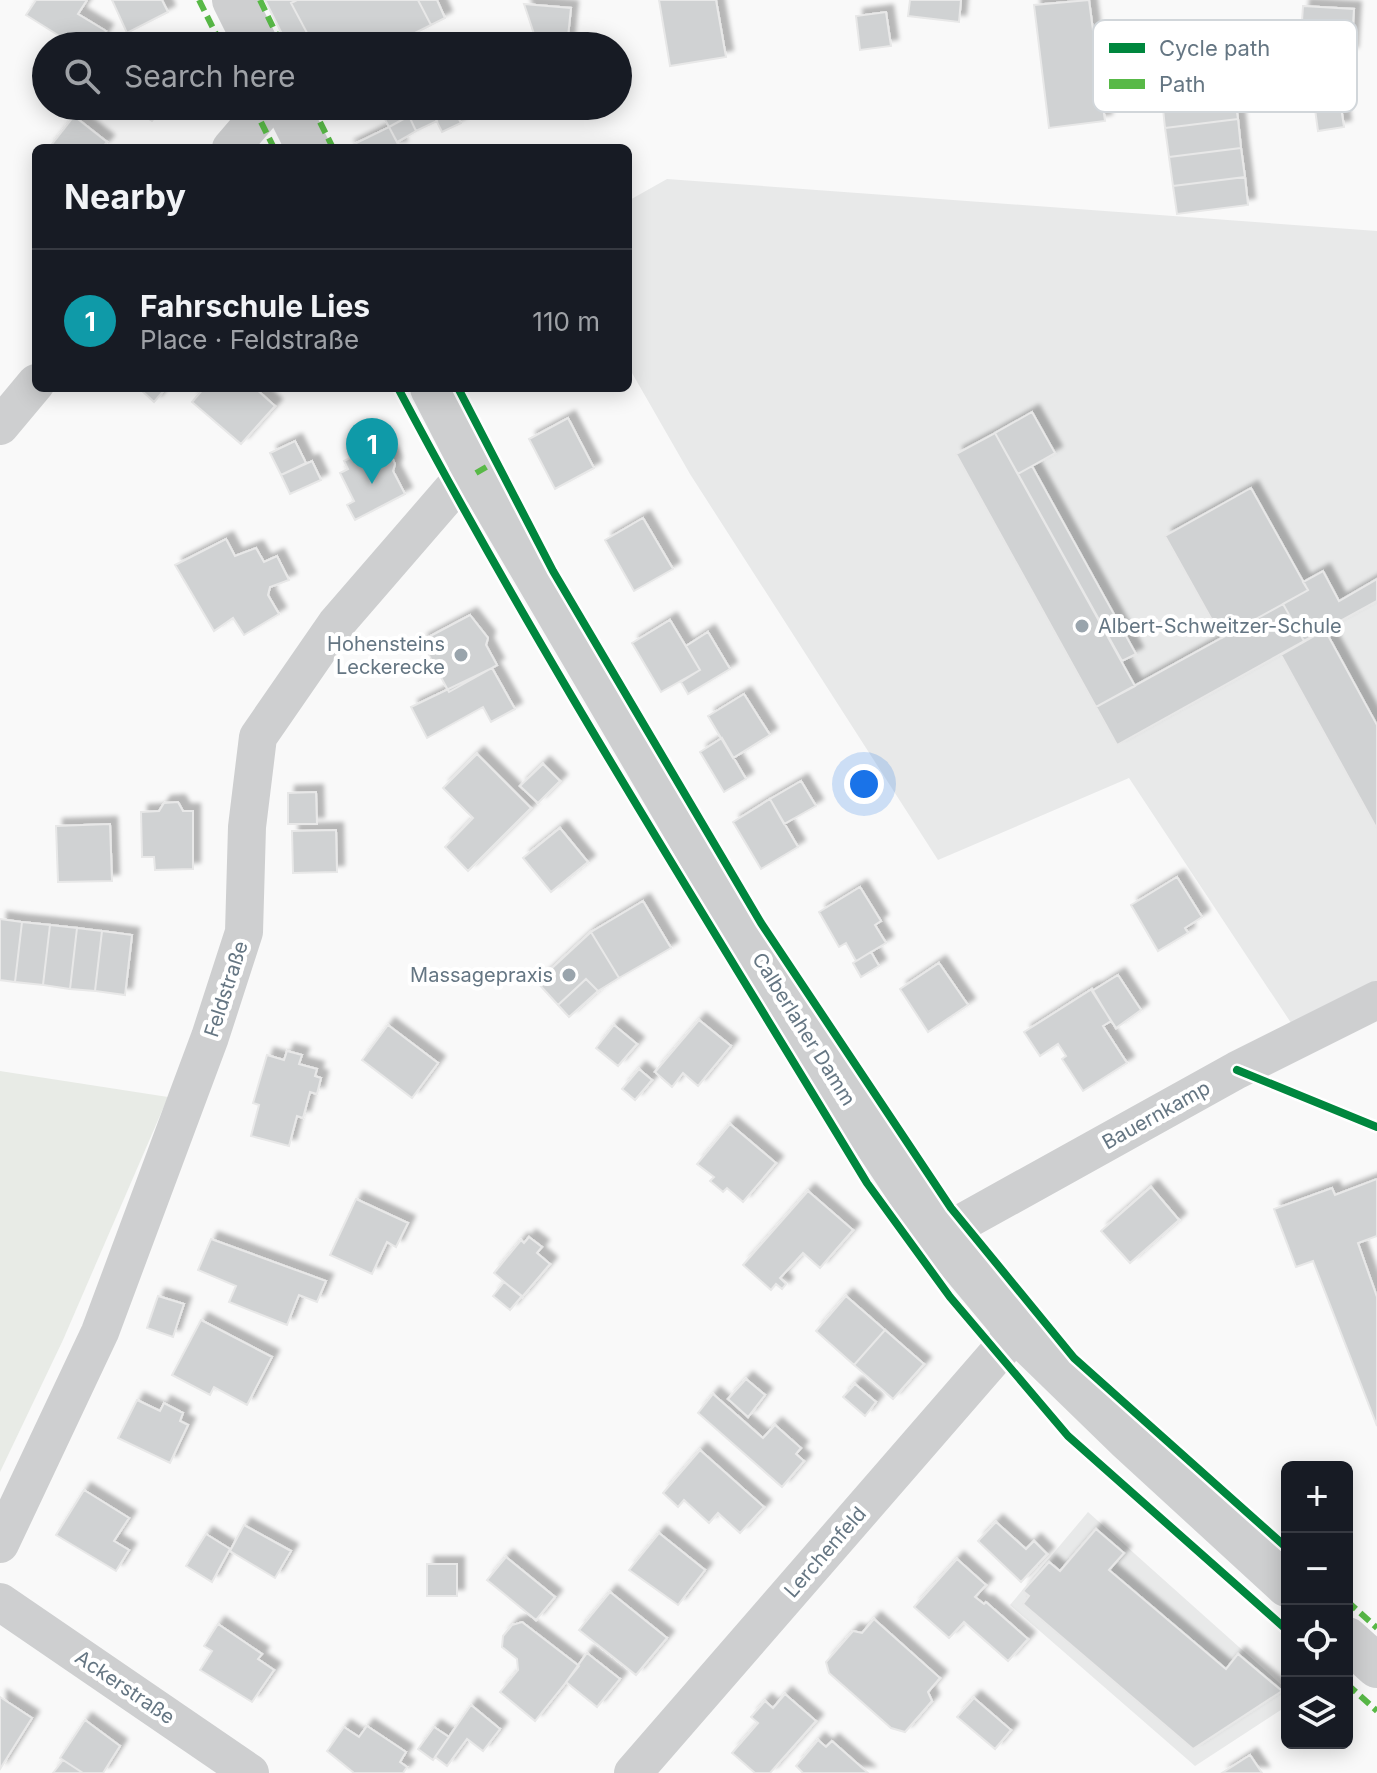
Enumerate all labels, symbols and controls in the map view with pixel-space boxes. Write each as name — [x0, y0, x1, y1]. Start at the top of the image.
legend — [1093, 20, 1357, 112]
search box — [32, 32, 632, 120]
text: Cycle path — [1159, 35, 1270, 61]
icon: search — [60, 54, 104, 98]
text: Search here — [124, 58, 296, 94]
text: Path — [1159, 71, 1206, 97]
text: Nearby — [64, 176, 186, 217]
text: Fahrschule Lies — [140, 288, 370, 324]
text: 1 — [84, 306, 96, 337]
text: 110 m — [532, 306, 600, 337]
text: Place · Feldstraße — [140, 324, 359, 355]
pin: 1 — [346, 418, 398, 484]
place label: Albert-Schweitzer-Schule — [1098, 614, 1342, 638]
marker: Albert-Schweitzer-Schule — [1073, 617, 1091, 635]
place label: Hohensteins Leckerecke — [327, 632, 445, 679]
marker: Hohensteins Leckerecke — [452, 646, 470, 664]
your location — [844, 764, 884, 804]
street label: Feldstraße — [199, 938, 253, 1040]
street label: Calberlaher Damm — [747, 948, 861, 1110]
place label: Massagepraxis — [410, 963, 553, 987]
marker: Massagepraxis — [560, 966, 578, 984]
street label: Bauernkamp — [1098, 1076, 1214, 1154]
map controls — [1281, 1461, 1353, 1749]
button: + — [1281, 1461, 1353, 1533]
street label: Lerchenfeld — [779, 1502, 871, 1602]
button: − — [1281, 1533, 1353, 1605]
button: locate — [1281, 1605, 1353, 1677]
street label: Ackerstraße — [71, 1645, 179, 1729]
button: layers — [1281, 1677, 1353, 1749]

